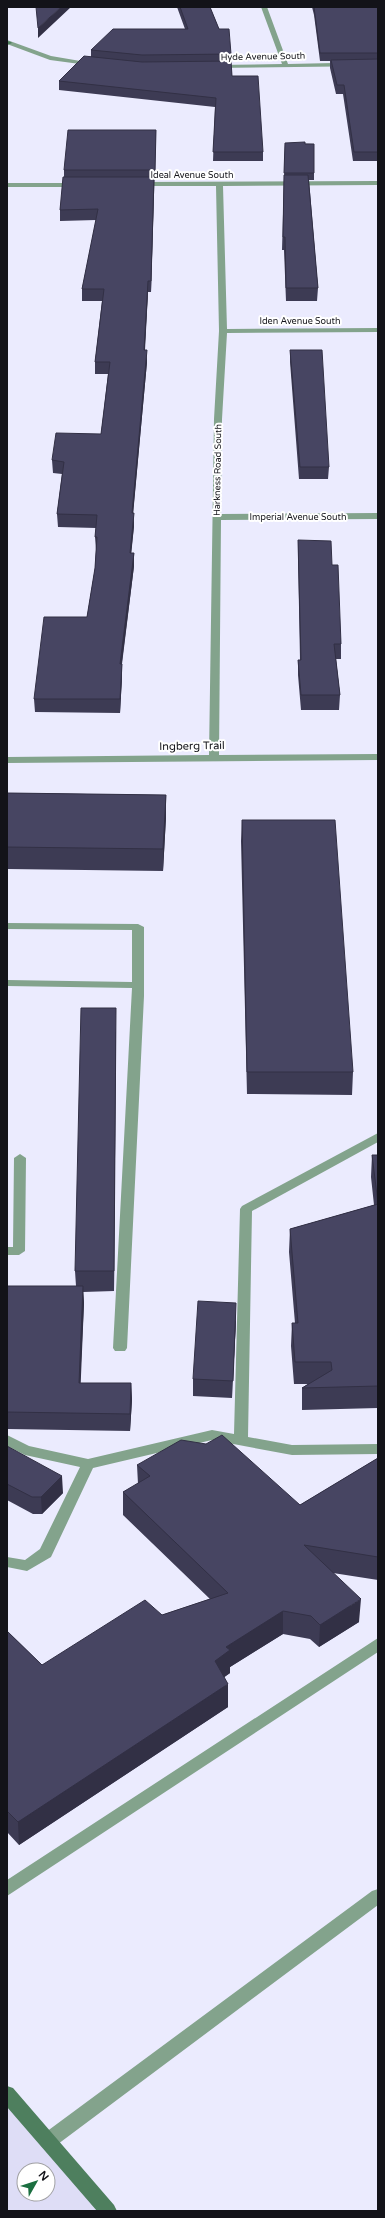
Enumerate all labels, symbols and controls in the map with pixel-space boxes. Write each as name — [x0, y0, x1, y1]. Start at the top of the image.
street label: Hyde Avenue South — [221, 51, 305, 63]
street label: Ideal Avenue South — [151, 170, 233, 181]
street label: Iden Avenue South — [259, 316, 341, 327]
street label: Harkness Road South — [212, 424, 224, 516]
street label: Imperial Avenue South — [250, 512, 346, 523]
street label: Ingberg Trail — [159, 739, 225, 753]
north arrow — [16, 2162, 56, 2202]
text: N — [36, 2168, 51, 2184]

